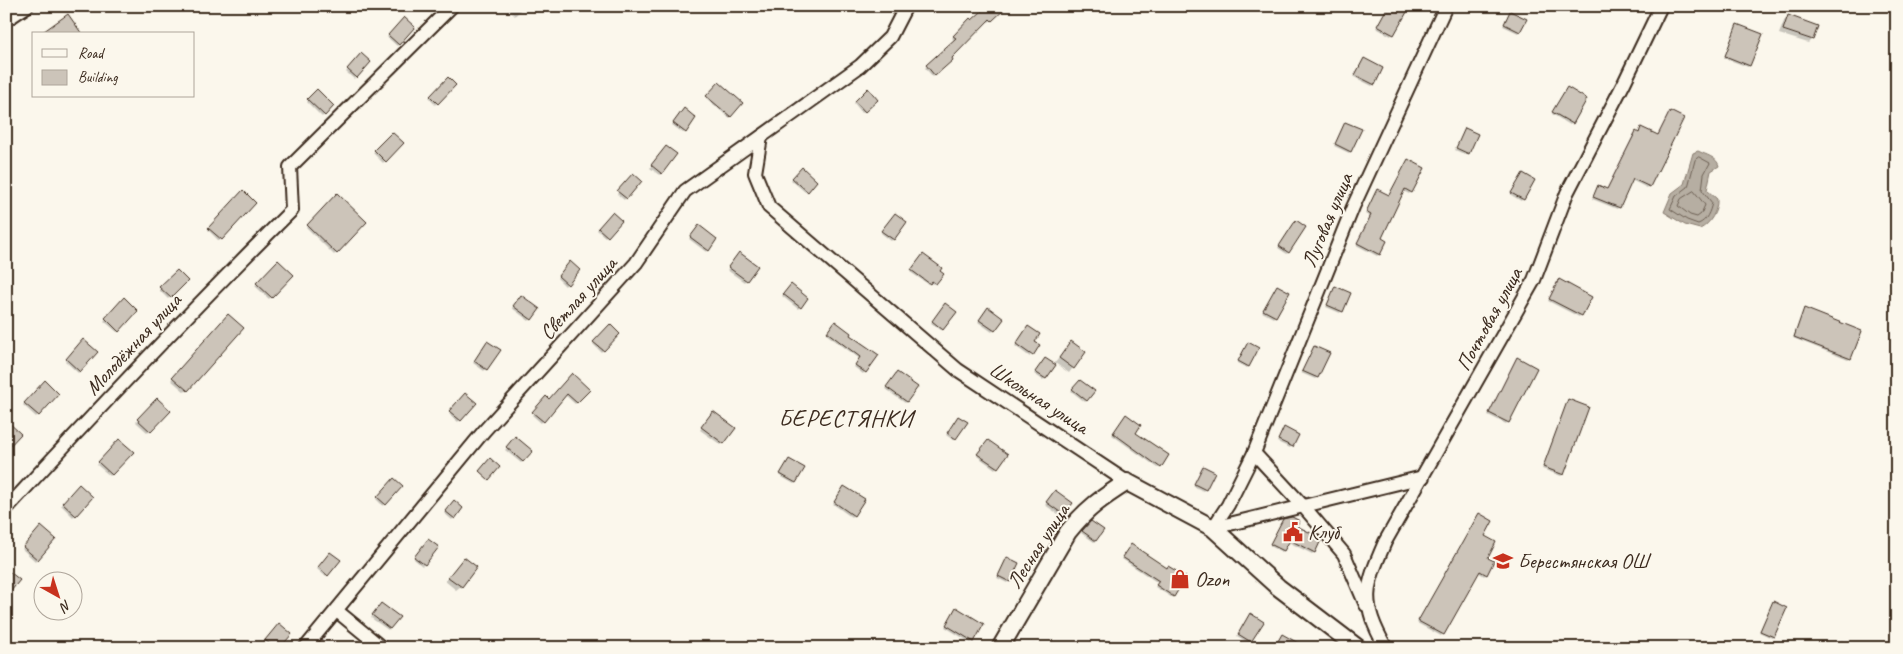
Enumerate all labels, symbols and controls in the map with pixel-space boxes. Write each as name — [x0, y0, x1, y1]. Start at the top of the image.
legend — [32, 32, 195, 98]
text: Road — [78, 44, 105, 63]
text: Building — [78, 68, 118, 87]
street label: Луговая улица — [1296, 167, 1359, 271]
street label: Светлая улица — [534, 249, 624, 345]
street label: Почтовая улица — [1450, 261, 1529, 375]
street label: Молодёжная улица — [79, 287, 188, 400]
street label: Школьная улица — [984, 356, 1096, 441]
district label: БЕРЕСТЯНКИ — [778, 403, 916, 433]
street label: Лесная улица — [1001, 497, 1076, 593]
place label: Клуб — [1308, 519, 1342, 545]
public building icon: Клуб — [1282, 521, 1304, 543]
place label: Берестянская ОШ — [1518, 548, 1653, 574]
school or university icon: Берестянская ОШ — [1492, 550, 1514, 572]
place label: Ozon — [1195, 566, 1230, 592]
shop icon: Ozon — [1169, 568, 1191, 590]
north arrow — [32, 572, 82, 622]
text: N — [55, 596, 75, 617]

